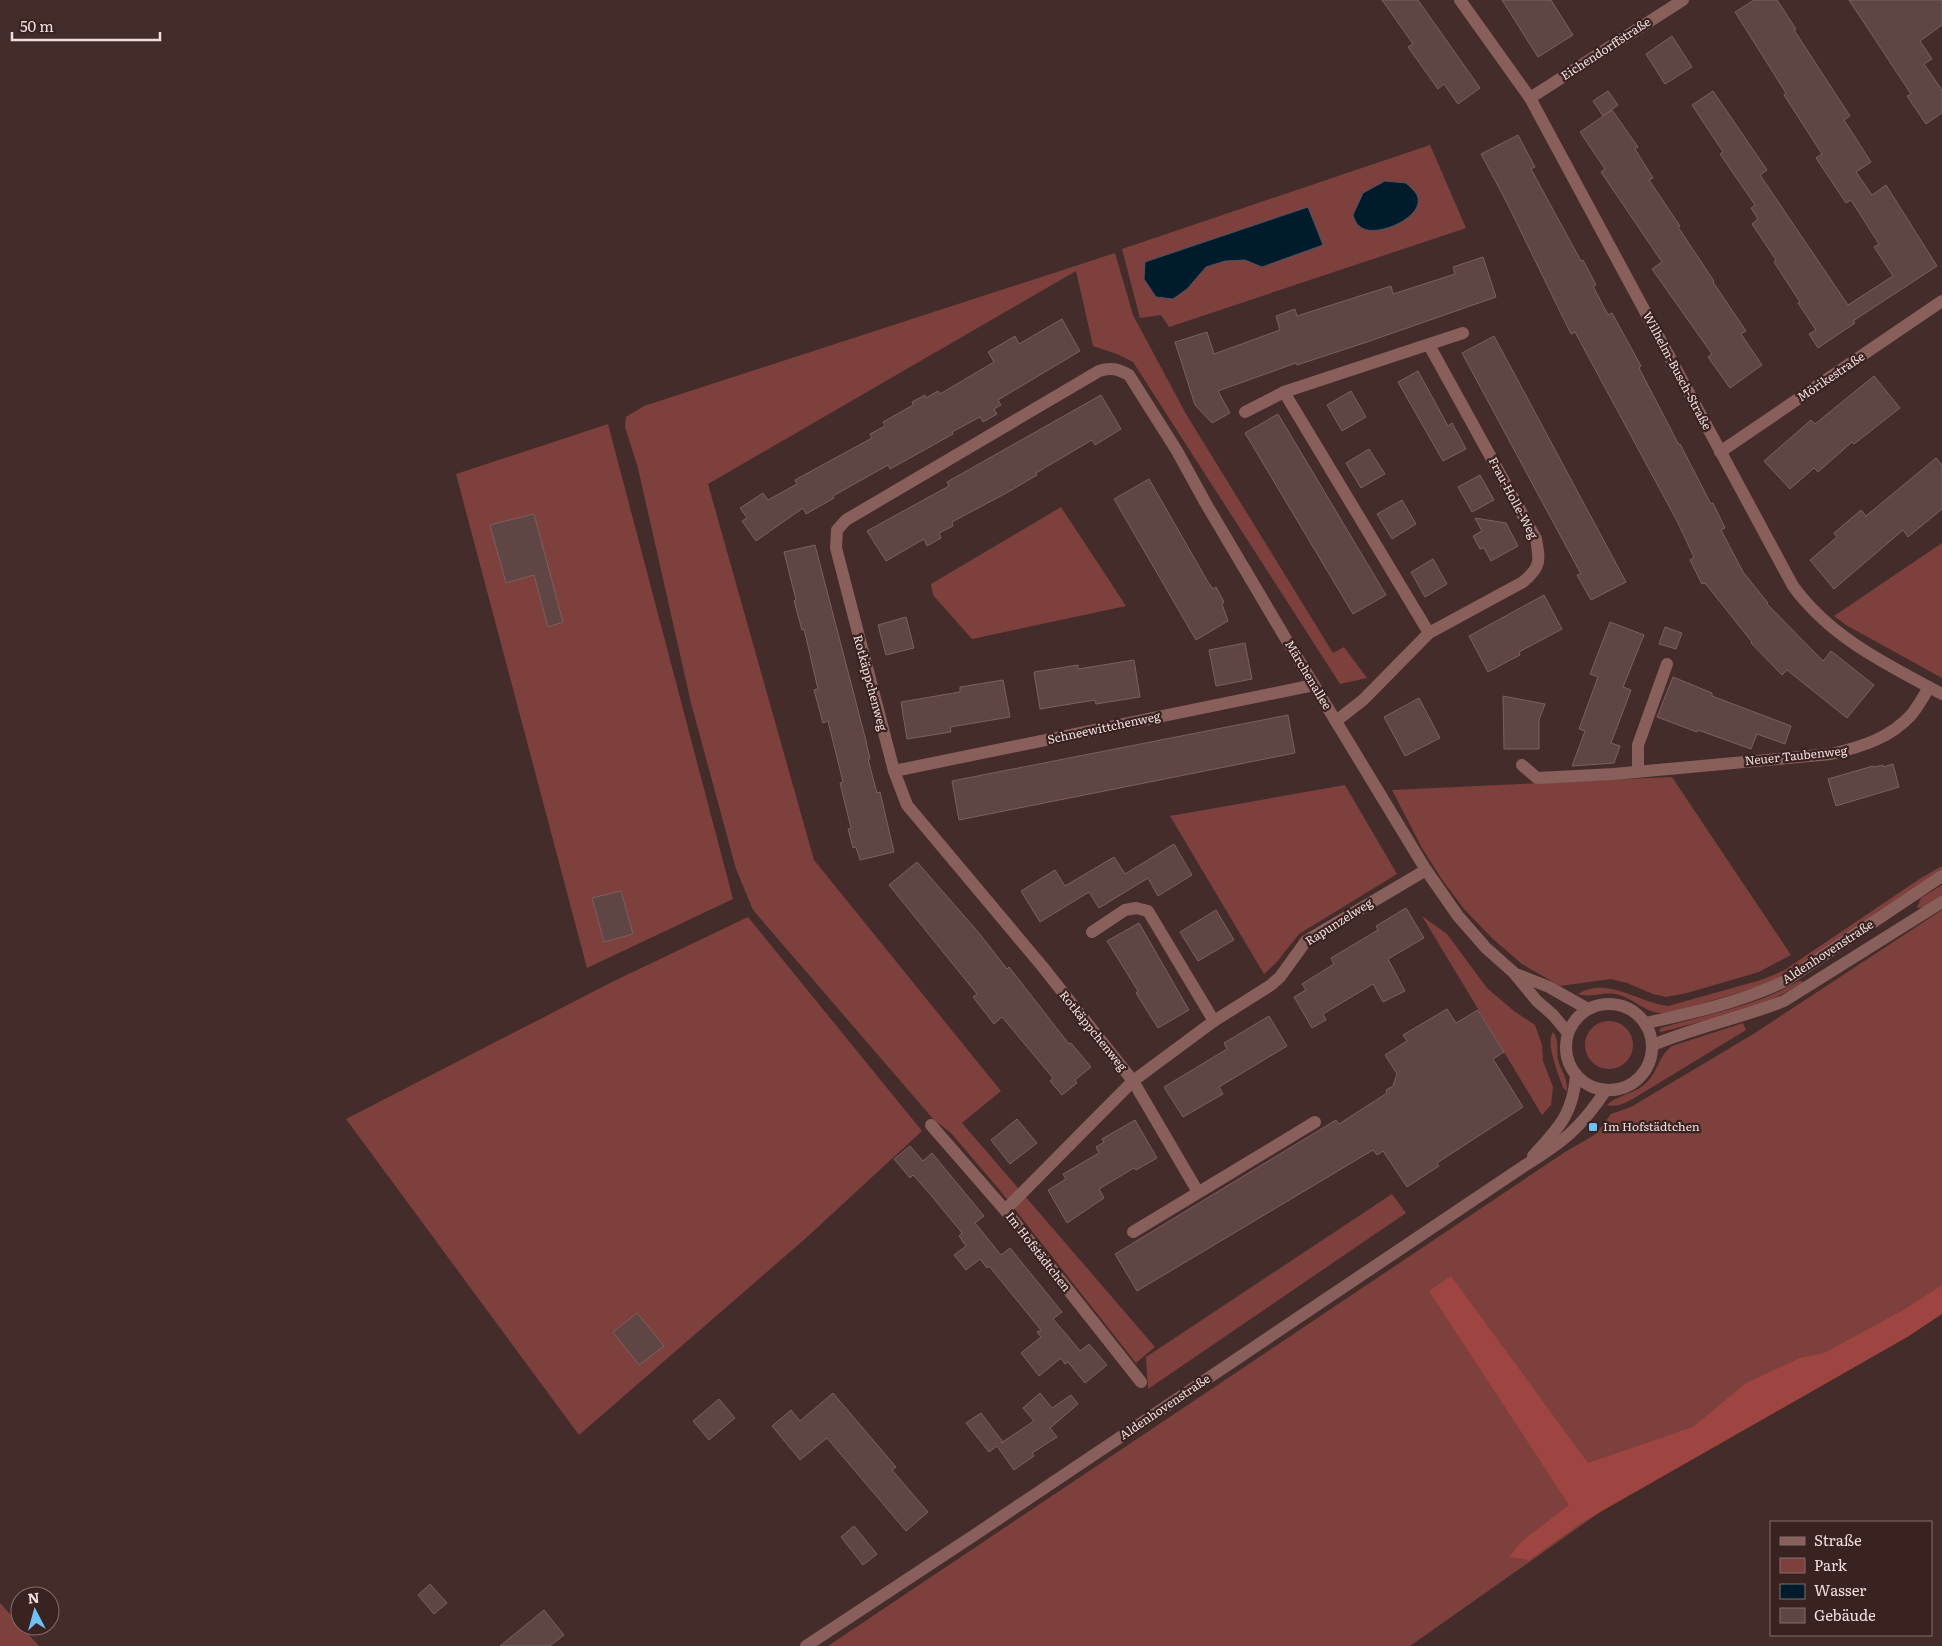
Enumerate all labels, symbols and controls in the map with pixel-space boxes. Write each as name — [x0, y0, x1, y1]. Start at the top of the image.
scale bar — [12, 10, 160, 42]
street label: Eichendorffstraße — [1557, 12, 1654, 84]
text: 50 m — [20, 14, 54, 37]
street label: Wilhelm-Busch-Straße — [1639, 308, 1717, 433]
street label: Mörikestraße — [1793, 347, 1868, 405]
street label: Frau-Holle-Weg — [1485, 453, 1543, 542]
street label: Rotkäppchenweg — [849, 633, 893, 733]
street label: Märchenallee — [1281, 636, 1337, 713]
street label: Schneewittchenweg — [1046, 706, 1162, 748]
street label: Neuer Taubenweg — [1744, 741, 1848, 769]
street label: Rapunzelweg — [1301, 893, 1376, 949]
street label: Aldenhovenstraße — [1778, 915, 1877, 988]
street label: Rotkäppchenweg — [1056, 986, 1132, 1075]
place label: Im Hofstädtchen — [1603, 1117, 1700, 1135]
marker: Im Hofstädtchen — [1587, 1121, 1599, 1133]
street label: Im Hofstädtchen — [1002, 1208, 1076, 1295]
street label: Aldenhovenstraße — [1116, 1369, 1213, 1443]
legend — [1770, 1521, 1932, 1636]
text: Straße — [1814, 1528, 1862, 1551]
text: Park — [1814, 1553, 1848, 1576]
text: Wasser — [1814, 1578, 1866, 1601]
north arrow — [10, 1586, 60, 1636]
text: N — [27, 1586, 41, 1608]
text: Gebäude — [1814, 1603, 1876, 1626]

